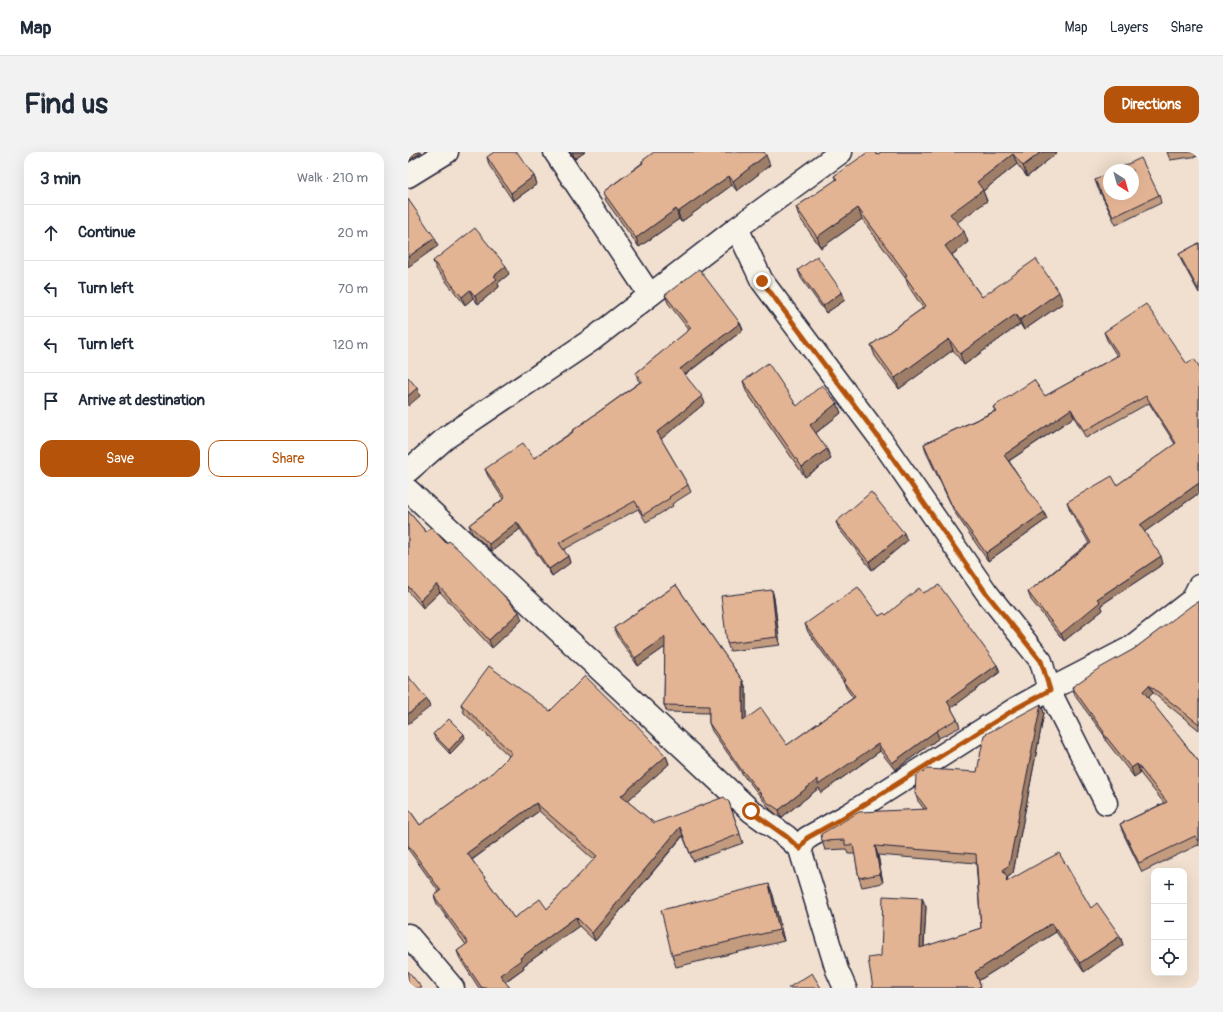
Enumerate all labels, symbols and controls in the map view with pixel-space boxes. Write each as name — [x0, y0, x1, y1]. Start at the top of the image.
text: Map — [20, 16, 51, 40]
text: Map — [1065, 19, 1088, 36]
text: Layers — [1110, 19, 1148, 36]
text: Share — [1170, 19, 1203, 36]
button: Directions — [1104, 86, 1199, 123]
text: Find us — [24, 87, 108, 122]
north arrow — [1103, 164, 1139, 200]
text: 3 min — [40, 168, 81, 189]
text: Walk · 210 m — [297, 170, 368, 186]
icon: ahead — [40, 222, 62, 244]
text: Continue — [78, 223, 136, 242]
text: 20 m — [337, 225, 368, 241]
route end — [753, 272, 771, 290]
icon: left — [40, 278, 62, 300]
text: Turn left — [78, 279, 134, 298]
text: 70 m — [338, 281, 368, 297]
icon: left — [40, 334, 62, 356]
text: Turn left — [78, 335, 134, 354]
text: 120 m — [332, 337, 368, 353]
icon: arrive — [40, 390, 62, 412]
text: Arrive at destination — [78, 391, 205, 410]
button: Save — [40, 440, 200, 477]
button: Share — [208, 440, 368, 477]
route start — [742, 802, 760, 820]
map controls — [1151, 868, 1187, 976]
button: + — [1151, 868, 1187, 904]
button: − — [1151, 904, 1187, 940]
button: locate — [1151, 940, 1187, 976]

